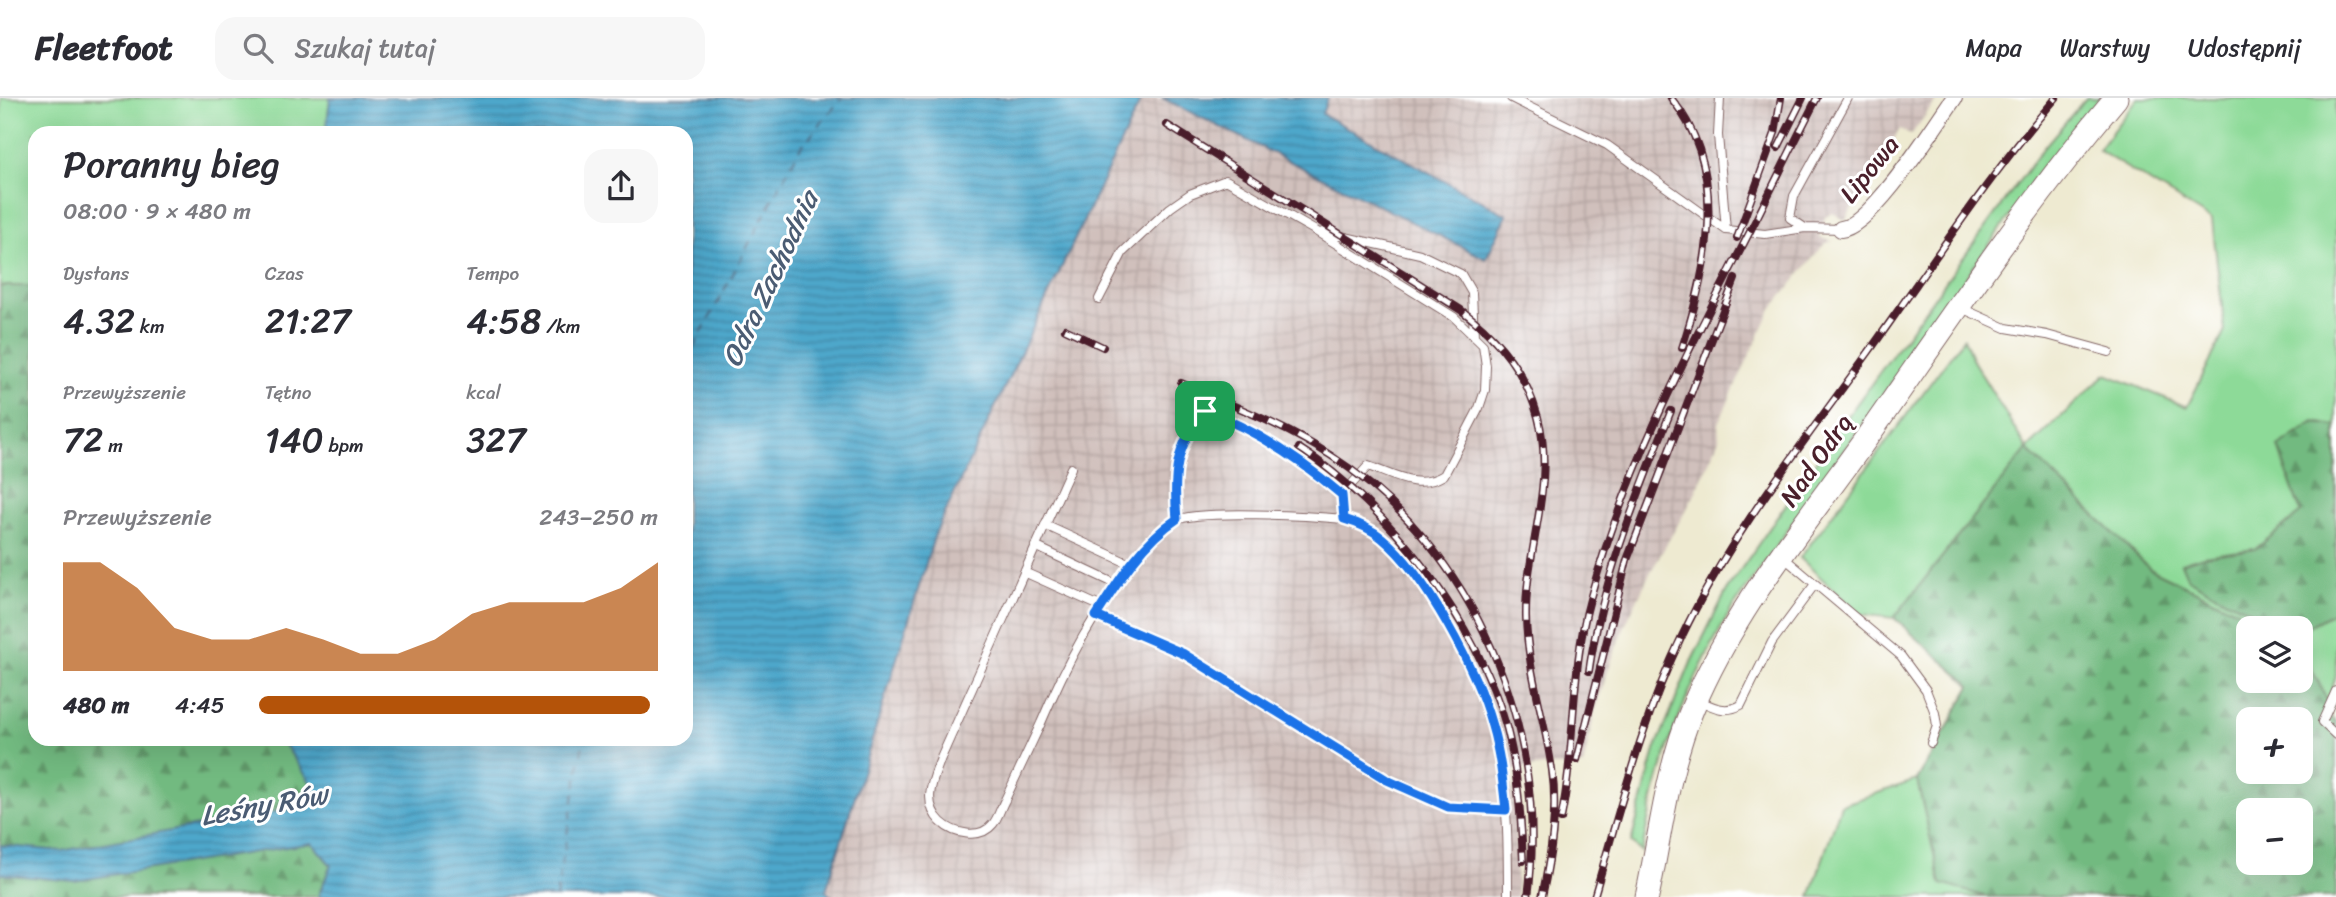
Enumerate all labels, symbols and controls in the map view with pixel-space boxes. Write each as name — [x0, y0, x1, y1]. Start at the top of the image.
search box — [215, 17, 705, 80]
text: Fleetfoot — [35, 19, 173, 77]
text: Szukaj tutaj — [295, 25, 436, 71]
text: Mapa — [1965, 27, 2022, 69]
text: Warstwy — [2060, 27, 2150, 69]
text: Udostępnij — [2188, 27, 2301, 69]
icon: search — [239, 29, 277, 67]
street label: Lipowa — [1827, 125, 1911, 213]
text: Poranny bieg — [63, 131, 280, 198]
button: share — [584, 149, 658, 223]
water label: Odra Zachodnia — [708, 179, 834, 375]
text: 08:00 · 9 × 480 m — [63, 191, 251, 232]
text: Dystans — [63, 257, 129, 290]
text: Czas — [265, 257, 304, 290]
text: Tempo — [466, 257, 519, 290]
text: 4.32 — [63, 290, 135, 352]
text: 21:27 — [265, 290, 351, 352]
text: 4:58 — [466, 290, 541, 352]
text: km — [135, 310, 164, 343]
text: /km — [541, 310, 580, 343]
text: Przewyższenie — [63, 376, 186, 409]
text: Tętno — [265, 376, 311, 409]
text: kcal — [466, 376, 501, 409]
pin — [1175, 381, 1235, 441]
icon: arrive — [1186, 392, 1224, 430]
street label: Nad Odrą — [1767, 403, 1865, 517]
text: 72 — [63, 409, 103, 471]
text: 140 — [265, 409, 324, 471]
text: 327 — [466, 409, 526, 471]
text: m — [103, 429, 123, 462]
text: bpm — [324, 429, 364, 462]
text: Przewyższenie — [63, 497, 212, 538]
text: 243–250 m — [539, 497, 658, 538]
map controls — [2236, 616, 2313, 875]
button: layers — [2236, 616, 2313, 693]
text: 480 m — [63, 685, 129, 726]
text: 4:45 — [175, 685, 225, 726]
button: + — [2236, 707, 2313, 784]
water label: Leśny Rów — [197, 769, 335, 840]
button: − — [2236, 798, 2313, 875]

